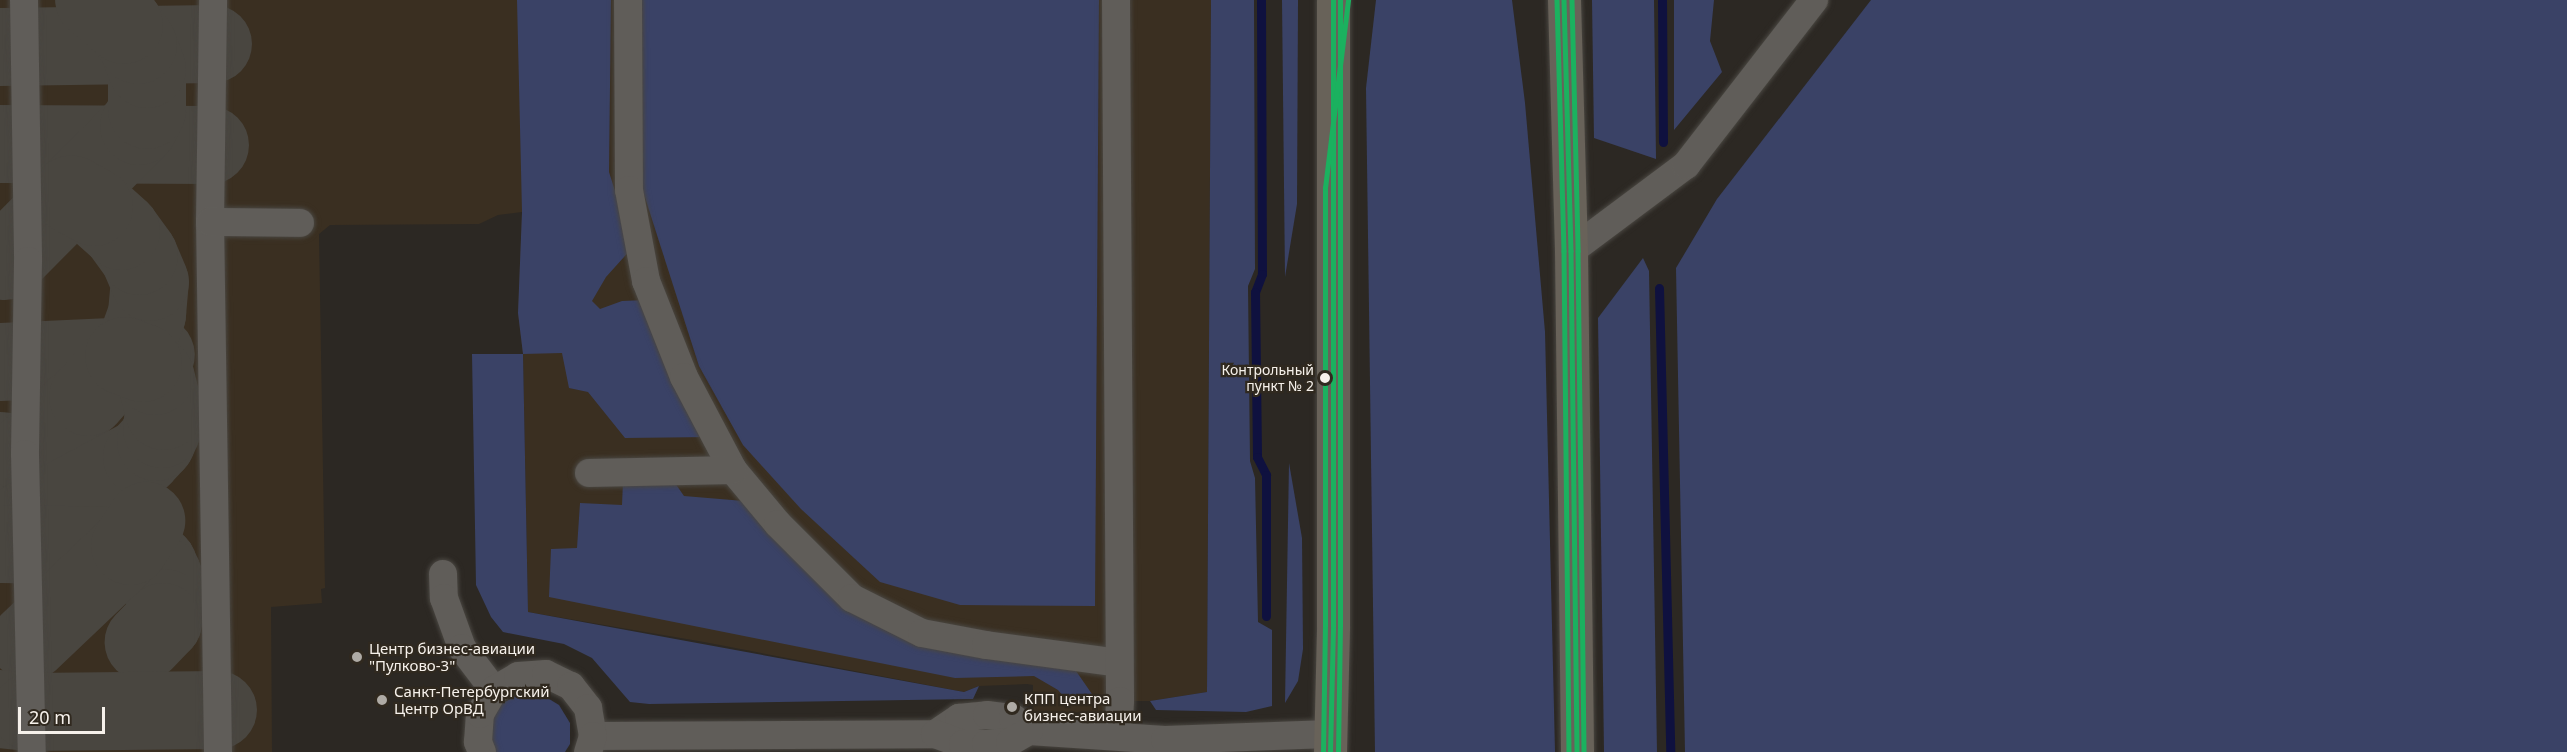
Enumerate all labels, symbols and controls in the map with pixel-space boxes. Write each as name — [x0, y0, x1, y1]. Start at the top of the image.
place label: Контрольный пункт № 2 — [1222, 362, 1314, 394]
marker: Контрольный пункт № 2 — [1319, 372, 1331, 384]
place label: Центр бизнес-авиации "Пулково-3" — [369, 639, 535, 674]
marker: Центр бизнес-авиации "Пулково-3" — [350, 650, 364, 664]
place label: Санкт-Петербургский Центр ОрВД — [394, 682, 550, 717]
place label: КПП центра бизнес-авиации — [1024, 689, 1142, 724]
marker: Санкт-Петербургский Центр ОрВД — [375, 693, 389, 707]
scale bar — [21, 695, 108, 733]
marker: КПП центра бизнес-авиации — [1005, 700, 1019, 714]
text: 20 m — [29, 705, 71, 729]

